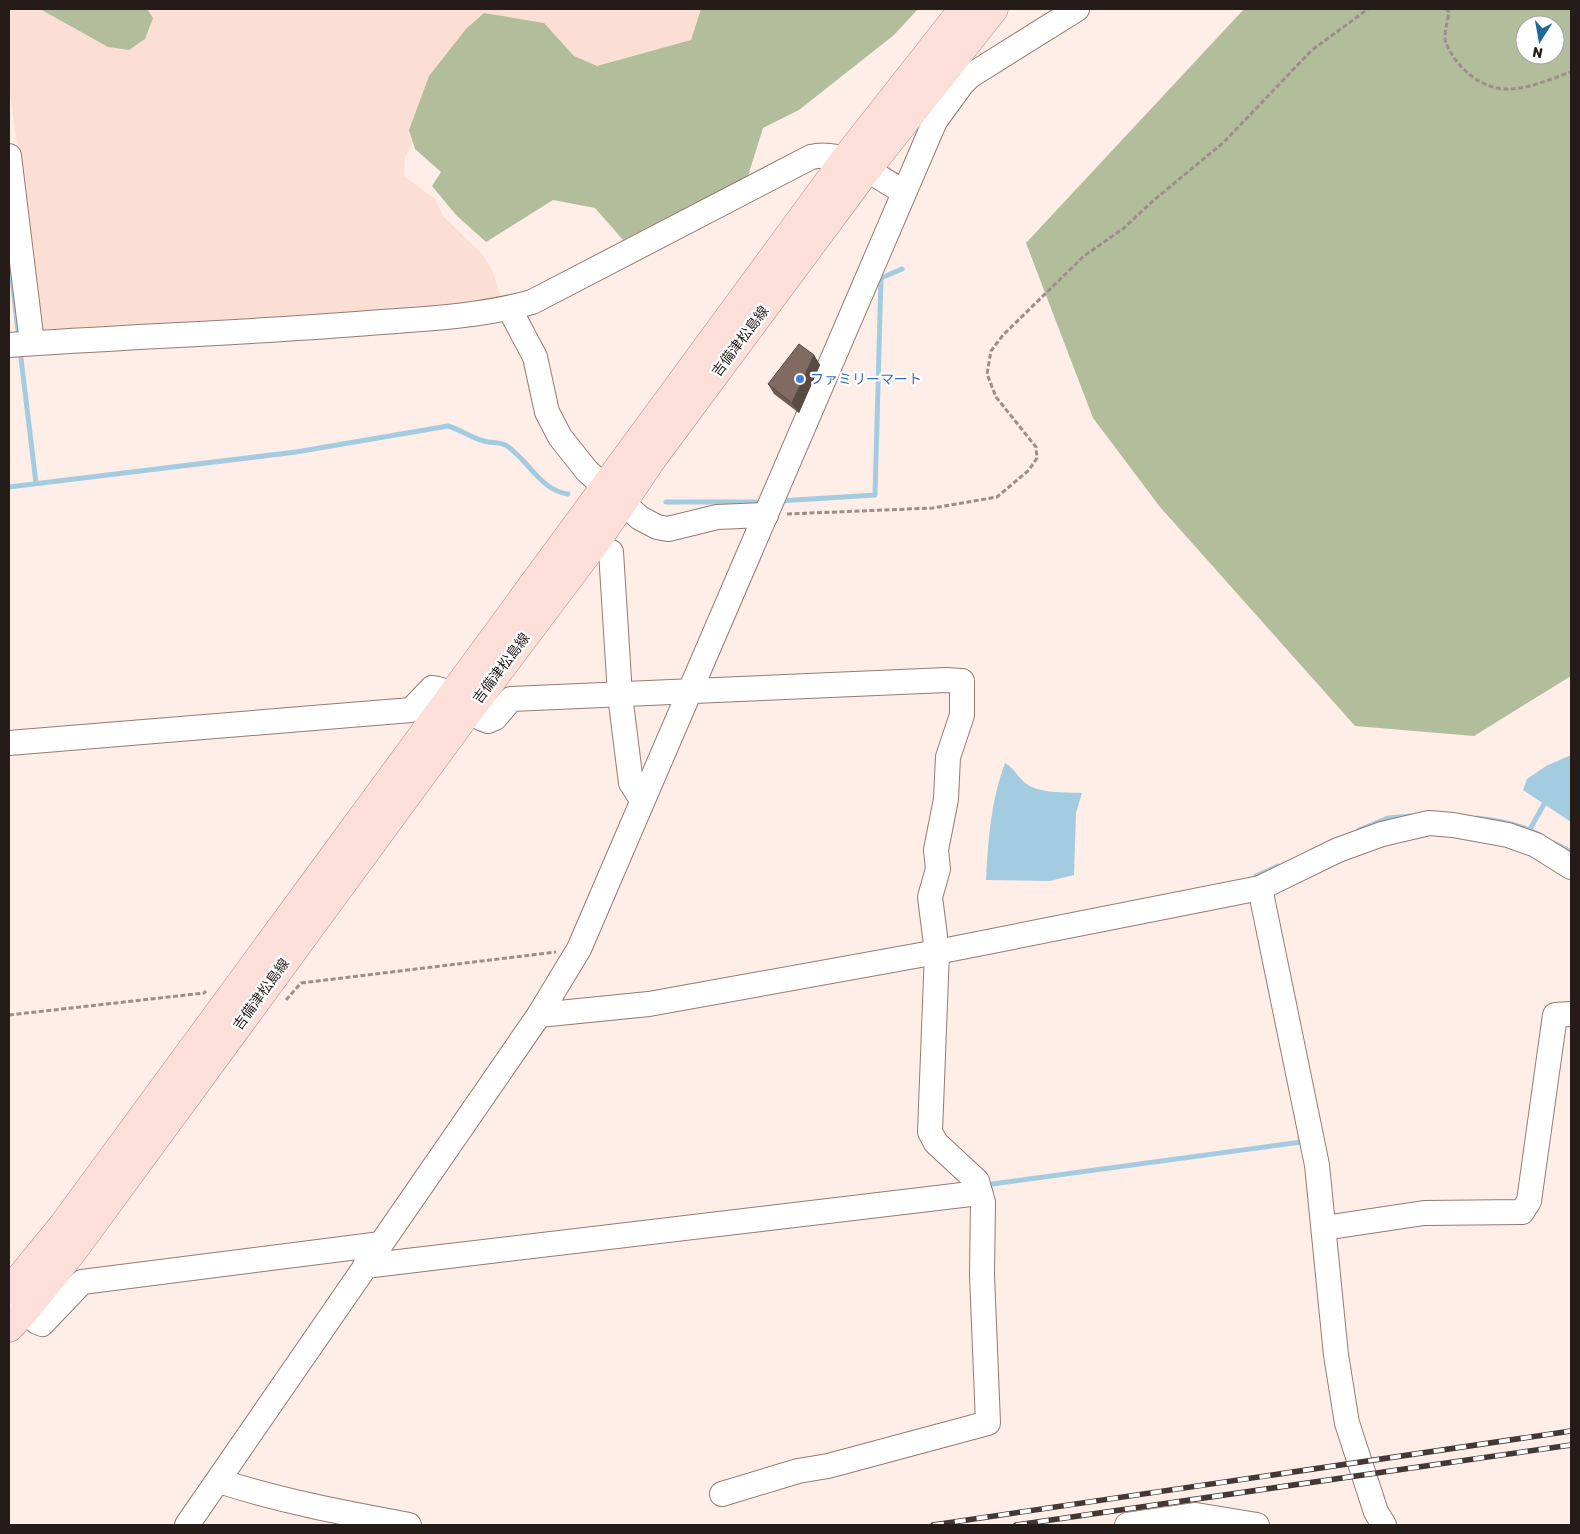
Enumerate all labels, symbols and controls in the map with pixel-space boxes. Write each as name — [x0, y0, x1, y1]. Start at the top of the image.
north arrow — [1515, 15, 1565, 65]
text: N — [1531, 43, 1544, 62]
street label: 吉備津松島線 — [708, 303, 772, 380]
place label: ファミリーマート — [810, 371, 922, 388]
marker: ファミリーマート — [794, 373, 806, 385]
street label: 吉備津松島線 — [469, 630, 533, 707]
street label: 吉備津松島線 — [230, 955, 293, 1033]

